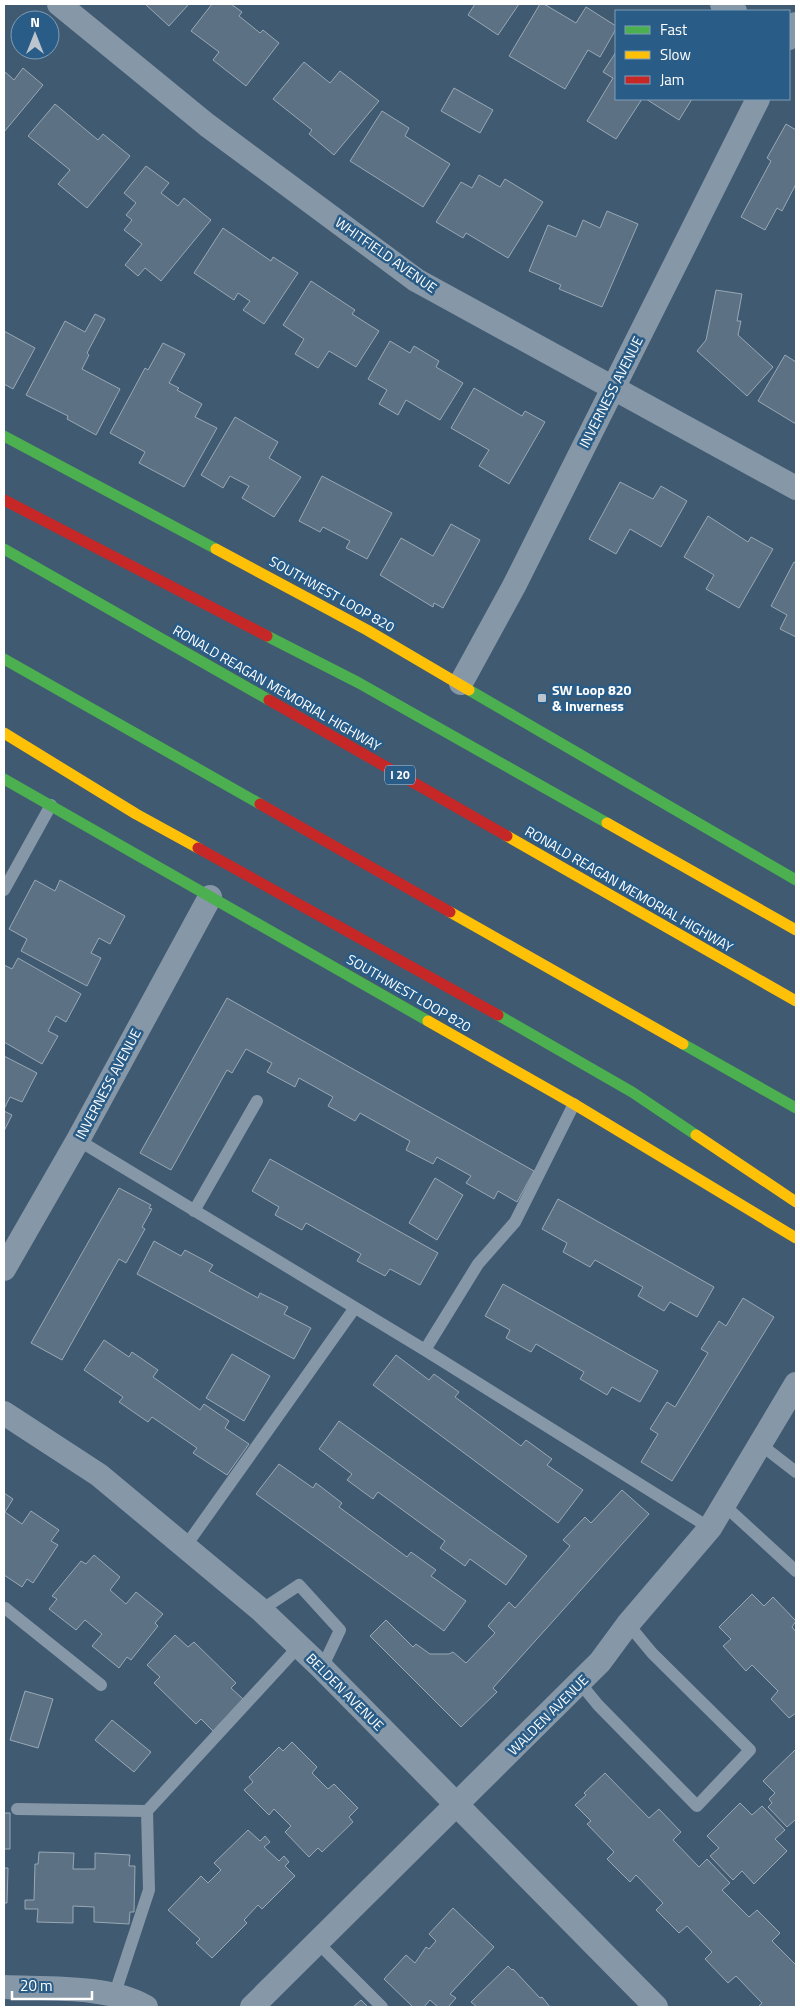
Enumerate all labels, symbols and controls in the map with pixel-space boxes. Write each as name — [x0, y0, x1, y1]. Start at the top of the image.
north arrow — [10, 10, 60, 60]
legend — [615, 10, 790, 100]
text: N — [30, 11, 40, 32]
text: Fast — [660, 18, 688, 41]
text: Slow — [660, 43, 691, 66]
text: Jam — [660, 68, 684, 91]
street label: WHITFIELD AVENUE — [331, 212, 442, 298]
street label: INVERNESS AVENUE — [573, 332, 648, 451]
street label: SOUTHWEST LOOP 820 — [266, 550, 399, 637]
street label: RONALD REAGAN MEMORIAL HIGHWAY — [169, 619, 386, 756]
place label: SW Loop 820 & Inverness — [552, 679, 632, 716]
marker: SW Loop 820 & Inverness — [536, 692, 548, 704]
road number: I 20 — [385, 766, 415, 784]
street label: RONALD REAGAN MEMORIAL HIGHWAY — [521, 820, 738, 957]
street label: SOUTHWEST LOOP 820 — [343, 948, 476, 1037]
street label: INVERNESS AVENUE — [69, 1024, 146, 1143]
street label: BELDEN AVENUE — [302, 1648, 389, 1735]
street label: WALDEN AVENUE — [503, 1669, 593, 1760]
scale bar — [12, 1968, 92, 2000]
text: 20 m — [20, 1974, 53, 1997]

